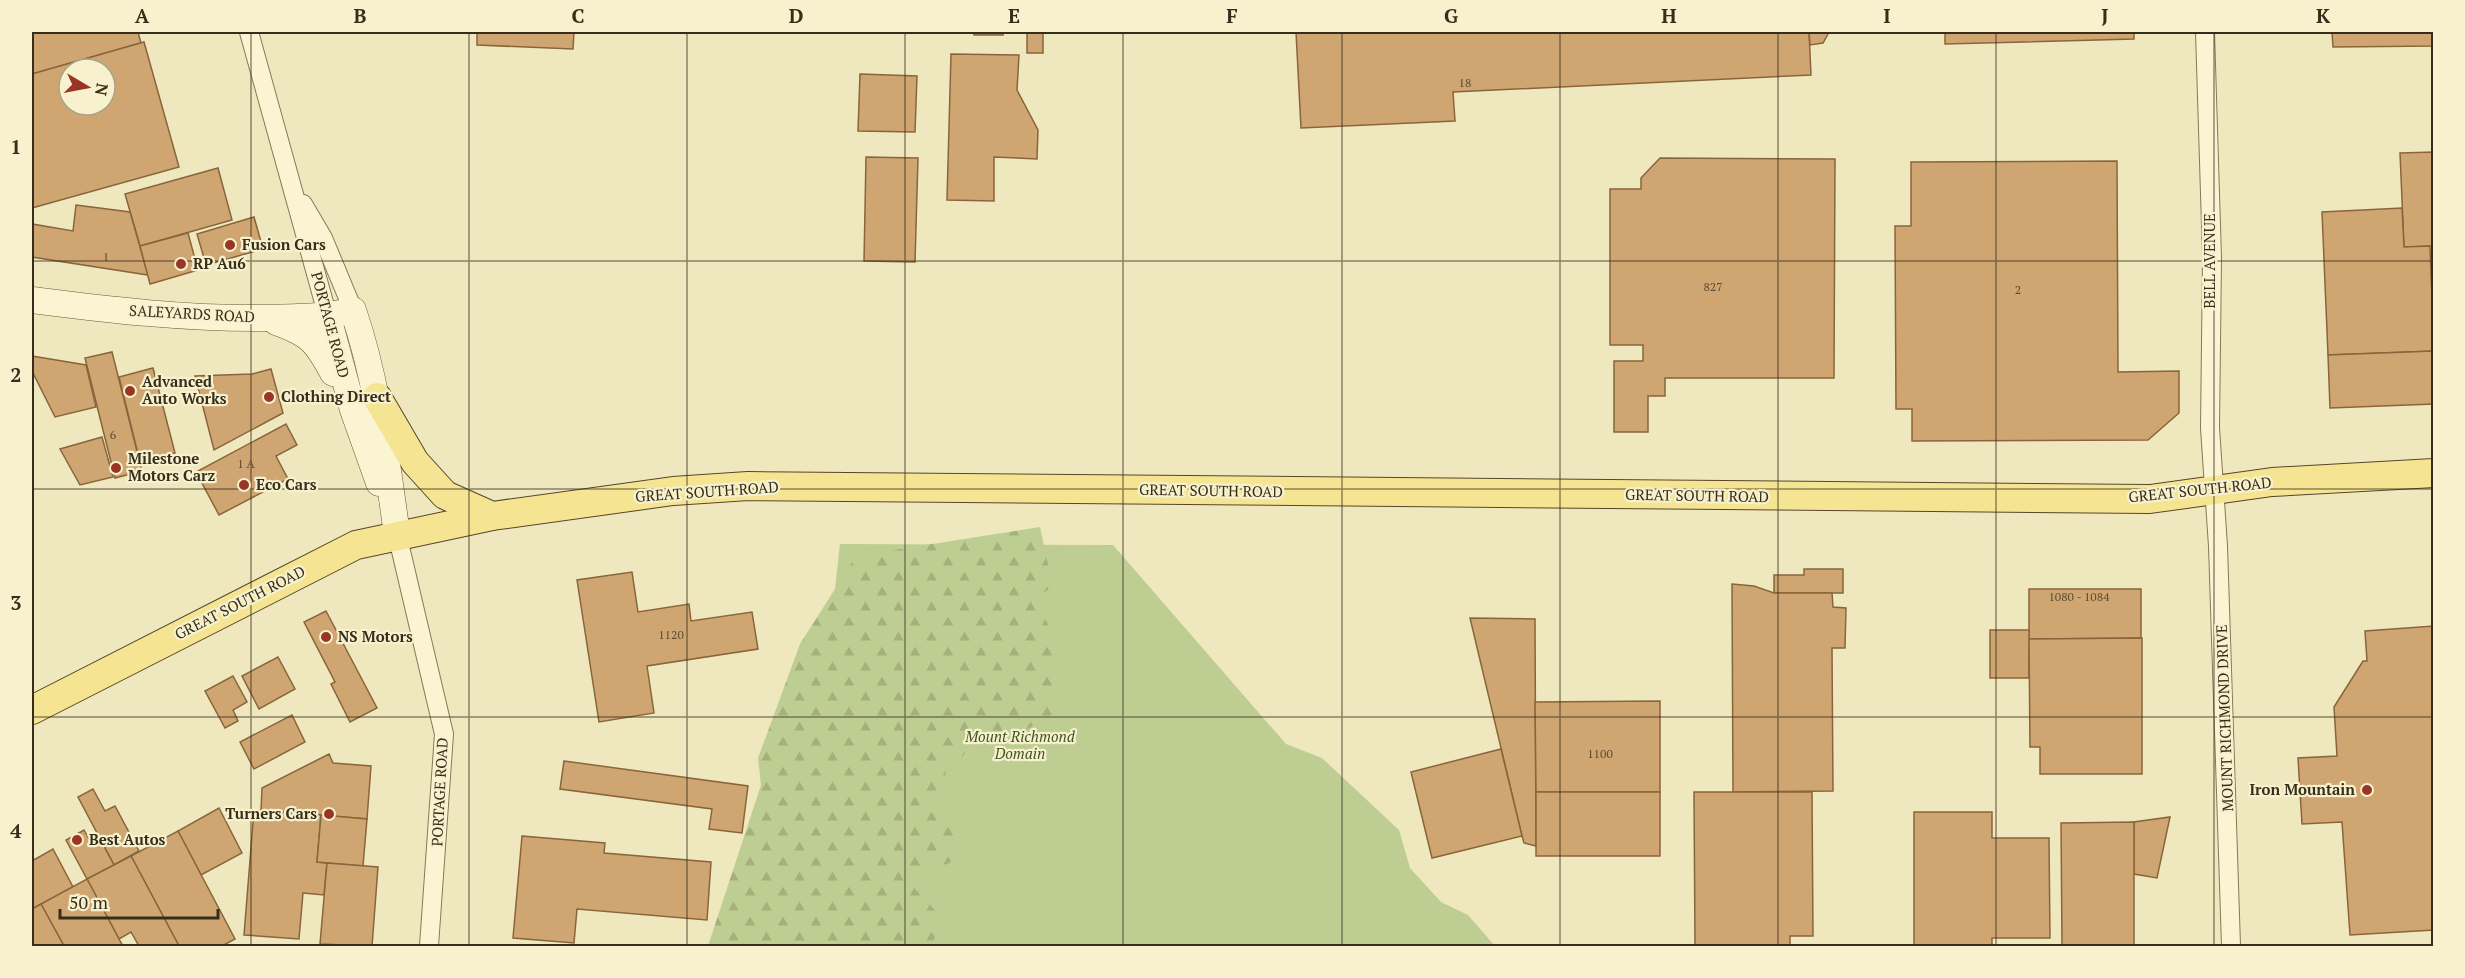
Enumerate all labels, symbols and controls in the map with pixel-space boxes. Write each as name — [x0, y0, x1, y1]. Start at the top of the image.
text: A — [135, 2, 150, 29]
text: B — [354, 2, 367, 29]
text: C — [571, 2, 585, 29]
text: D — [789, 2, 803, 29]
text: E — [1008, 2, 1020, 29]
text: F — [1226, 2, 1238, 29]
text: G — [1444, 2, 1458, 29]
text: H — [1661, 2, 1677, 29]
text: I — [1883, 2, 1891, 29]
text: J — [2101, 2, 2109, 29]
text: K — [2316, 2, 2331, 29]
north arrow — [57, 57, 117, 117]
house number: 18 — [1459, 75, 1471, 90]
text: N — [90, 82, 114, 97]
text: 1 — [10, 133, 22, 160]
street label: BELL AVENUE — [2199, 213, 2219, 309]
place label: Fusion Cars — [242, 234, 326, 254]
marker: Fusion Cars — [223, 238, 237, 252]
house number: 1 — [103, 249, 109, 264]
place label: RP Au6 — [193, 253, 246, 273]
marker: RP Au6 — [174, 257, 188, 271]
street label: PORTAGE ROAD — [307, 269, 355, 380]
house number: 827 — [1703, 279, 1723, 294]
house number: 2 — [2015, 282, 2021, 297]
street label: SALEYARDS ROAD — [129, 300, 255, 326]
text: 2 — [10, 361, 22, 388]
place label: Advanced Auto Works — [142, 371, 227, 408]
marker: Advanced Auto Works — [123, 384, 137, 398]
place label: Clothing Direct — [281, 386, 391, 406]
marker: Clothing Direct — [262, 390, 276, 404]
house number: 6 — [110, 427, 117, 442]
place label: Milestone Motors Carz — [128, 448, 215, 485]
house number: 1 A — [237, 456, 255, 471]
marker: Milestone Motors Carz — [109, 461, 123, 475]
street label: GREAT SOUTH ROAD — [2127, 472, 2272, 506]
place label: Eco Cars — [256, 474, 317, 494]
street label: GREAT SOUTH ROAD — [634, 476, 779, 506]
marker: Eco Cars — [237, 478, 251, 492]
street label: GREAT SOUTH ROAD — [1139, 479, 1283, 501]
street label: GREAT SOUTH ROAD — [1625, 484, 1769, 506]
street label: GREAT SOUTH ROAD — [171, 561, 308, 644]
text: 3 — [10, 589, 22, 616]
house number: 1080 - 1084 — [2048, 589, 2110, 604]
street label: MOUNT RICHMOND DRIVE — [2211, 624, 2237, 812]
place label: NS Motors — [338, 626, 413, 646]
house number: 1120 — [658, 627, 684, 642]
marker: NS Motors — [319, 630, 333, 644]
park label: Mount Richmond Domain — [964, 726, 1076, 763]
street label: PORTAGE ROAD — [426, 737, 452, 847]
house number: 1100 — [1587, 746, 1613, 761]
place label: Iron Mountain — [2250, 779, 2355, 799]
marker: Iron Mountain — [2360, 783, 2374, 797]
place label: Turners Cars — [225, 803, 317, 823]
marker: Turners Cars — [322, 807, 336, 821]
text: 4 — [10, 817, 22, 844]
place label: Best Autos — [89, 829, 166, 849]
marker: Best Autos — [70, 833, 84, 847]
scale bar — [60, 882, 218, 920]
text: 50 m — [69, 890, 109, 914]

